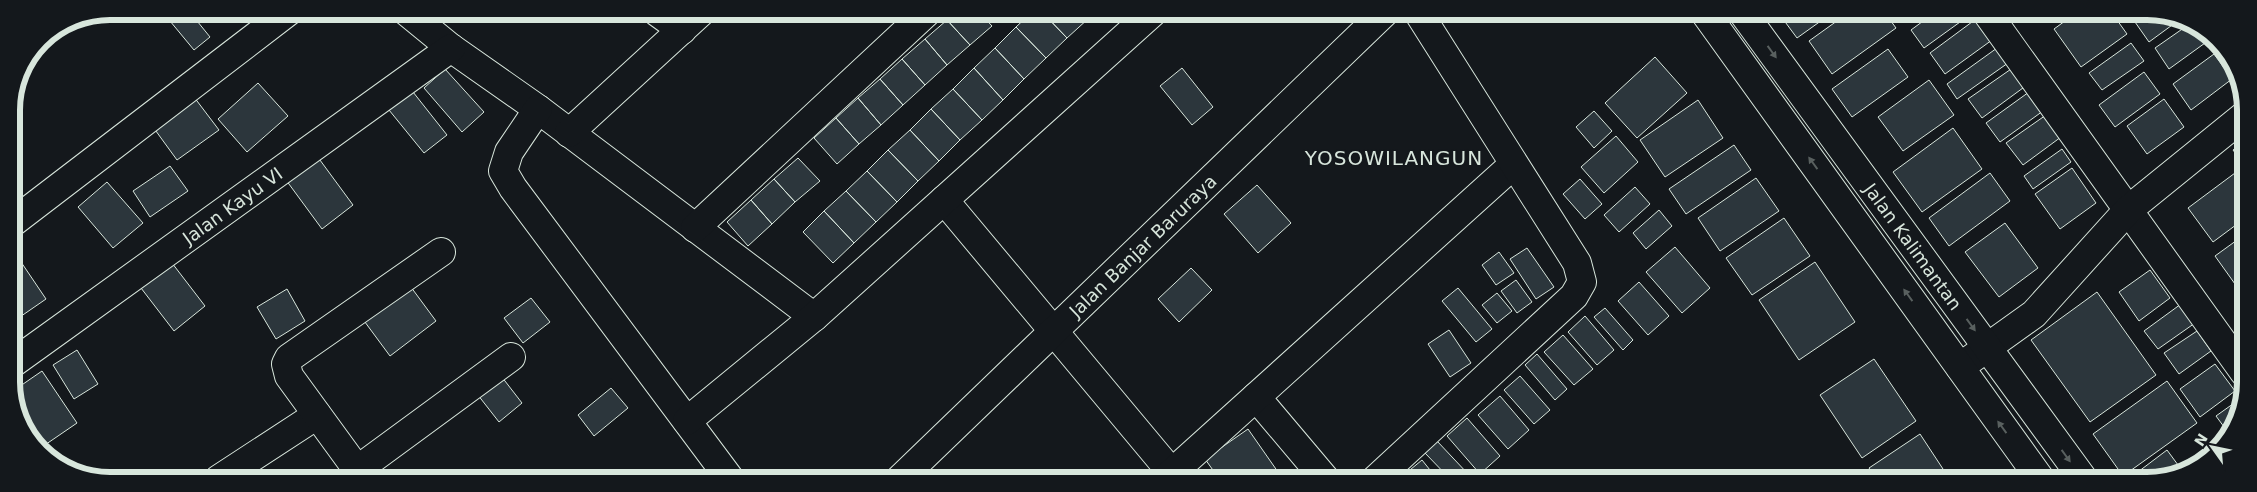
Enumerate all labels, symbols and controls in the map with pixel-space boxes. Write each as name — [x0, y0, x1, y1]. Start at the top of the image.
one-way arrow — [1767, 45, 1777, 59]
district label: YOSOWILANGUN — [1304, 146, 1483, 170]
one-way arrow — [1808, 156, 1818, 170]
street label: Jalan Kayu VI — [178, 163, 286, 249]
street label: Jalan Banjar Baruraya — [1064, 170, 1220, 322]
street label: Jalan Kalimantan — [1860, 178, 1967, 314]
one-way arrow — [1902, 289, 1913, 302]
one-way arrow — [1965, 318, 1976, 331]
one-way arrow — [1997, 420, 2007, 433]
north arrow — [2187, 422, 2237, 472]
text: N — [2191, 431, 2211, 449]
one-way arrow — [2061, 449, 2071, 463]

